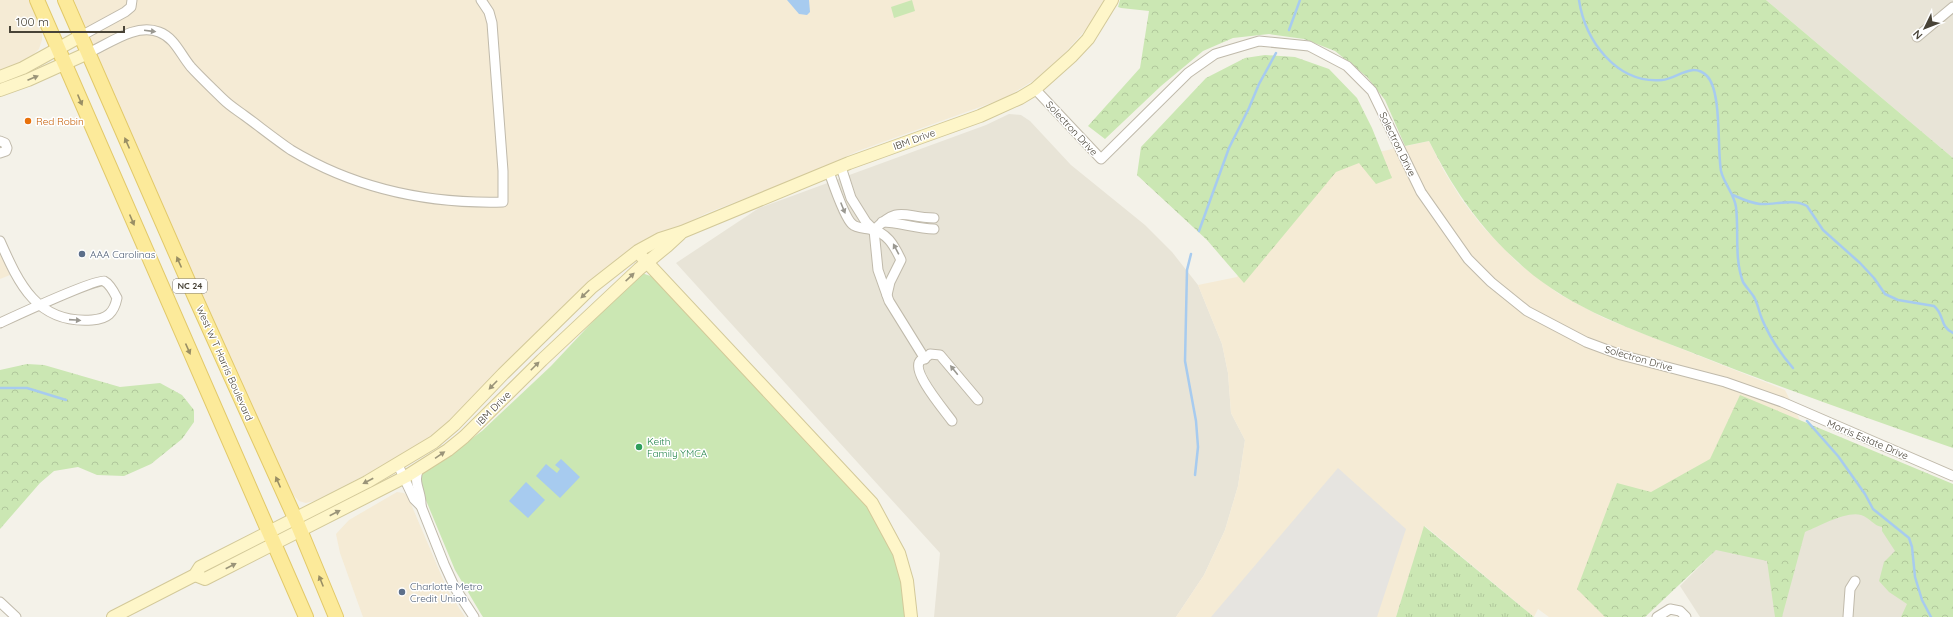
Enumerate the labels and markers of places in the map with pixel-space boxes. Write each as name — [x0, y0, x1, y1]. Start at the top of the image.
place label: Red Robin — [36, 115, 84, 128]
marker: Red Robin — [23, 116, 33, 126]
place label: AAA Carolinas — [90, 248, 156, 261]
marker: AAA Carolinas — [77, 249, 87, 259]
place label: Keith Family YMCA — [647, 435, 708, 460]
marker: Keith Family YMCA — [634, 442, 644, 452]
place label: Charlotte Metro Credit Union — [410, 580, 482, 605]
marker: Charlotte Metro Credit Union — [397, 587, 407, 597]

